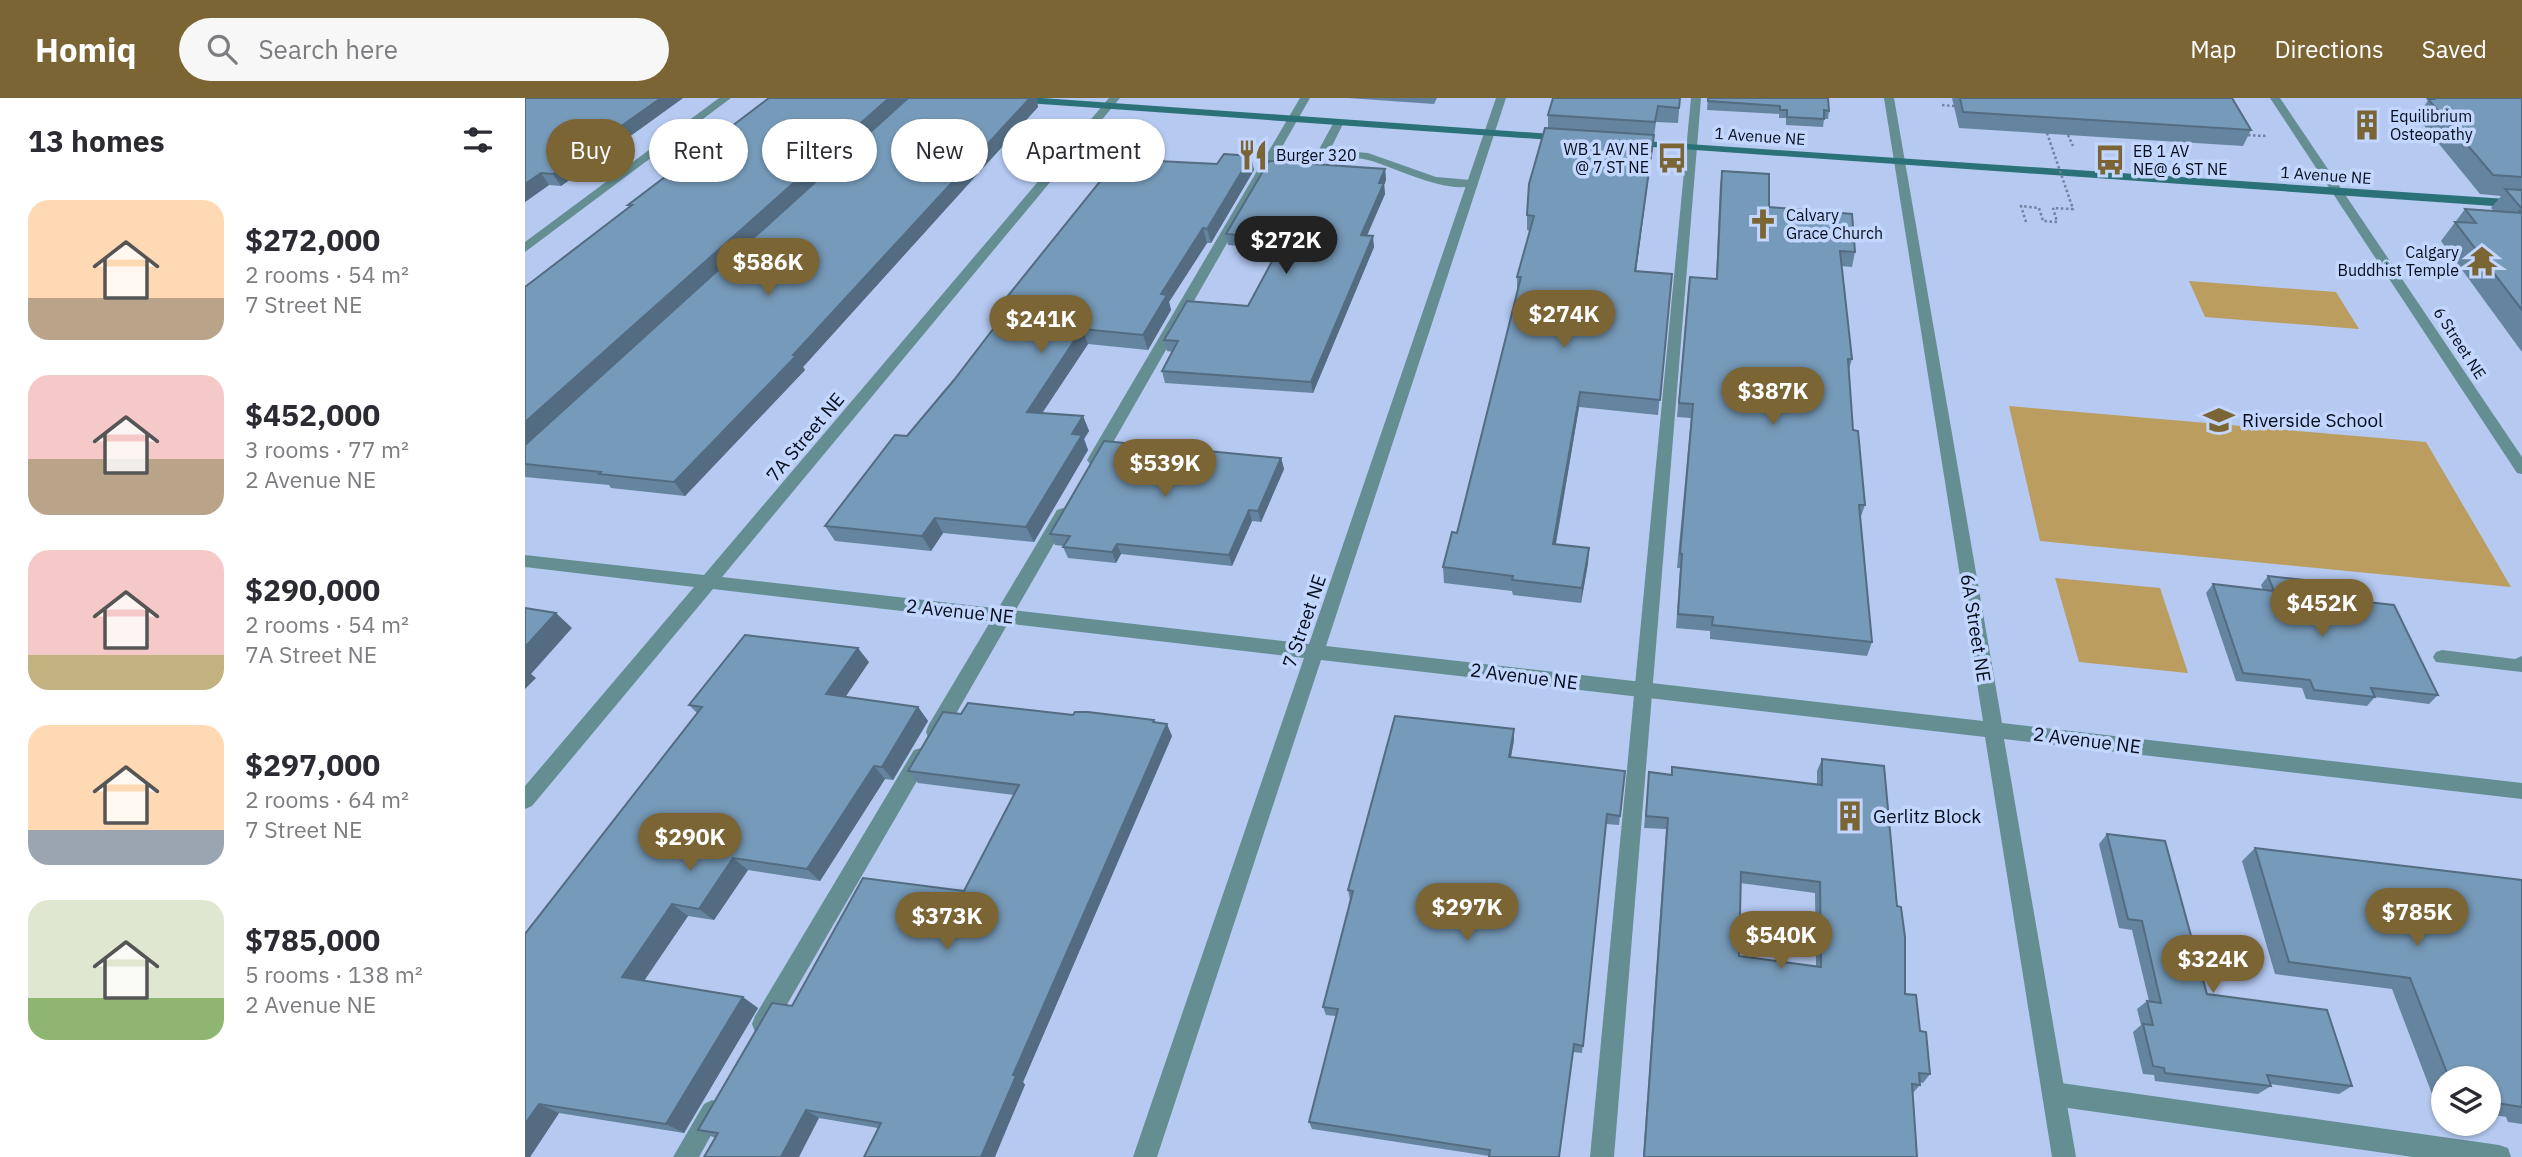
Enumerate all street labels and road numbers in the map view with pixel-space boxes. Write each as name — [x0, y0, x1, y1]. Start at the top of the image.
street label: 1 Avenue NE — [1714, 123, 1806, 149]
street label: 1 Avenue NE — [2280, 162, 2372, 188]
street label: 6 Street NE — [2429, 303, 2491, 383]
street label: 7A Street NE — [761, 387, 849, 487]
street label: 7 Street NE — [1277, 571, 1331, 671]
street label: 6A Street NE — [1956, 572, 1996, 684]
street label: 2 Avenue NE — [905, 593, 1015, 629]
street label: 2 Avenue NE — [1469, 657, 1579, 695]
street label: 2 Avenue NE — [2032, 721, 2142, 759]

